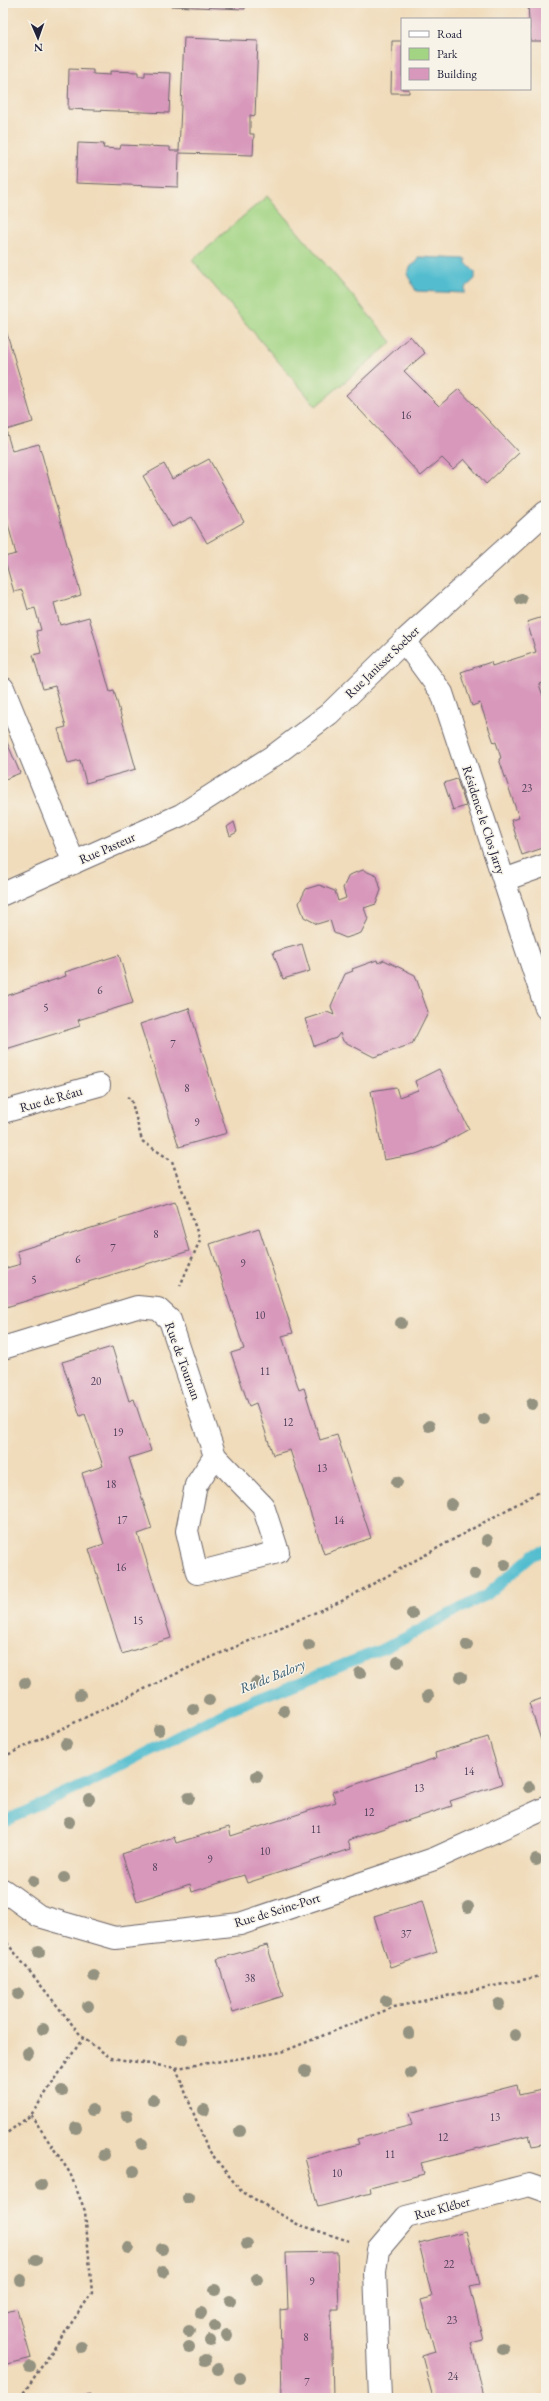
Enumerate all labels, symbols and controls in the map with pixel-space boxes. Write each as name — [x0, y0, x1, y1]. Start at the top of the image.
north arrow — [18, 18, 58, 58]
legend — [401, 18, 531, 90]
text: Road — [437, 26, 463, 42]
text: N — [34, 41, 43, 55]
text: Park — [437, 46, 458, 62]
text: Building — [437, 66, 478, 82]
house number: 16 — [401, 408, 412, 422]
street label: Rue Janisset Soeber — [341, 622, 423, 702]
street label: Résidence le Clos Jarry — [458, 763, 510, 877]
house number: 23 — [522, 781, 532, 795]
street label: Rue Pasteur — [76, 828, 138, 868]
house number: 6 — [97, 983, 103, 997]
house number: 5 — [43, 1000, 49, 1014]
house number: 7 — [170, 1037, 176, 1051]
house number: 8 — [184, 1081, 190, 1095]
street label: Rue de Réau — [18, 1082, 84, 1116]
house number: 9 — [194, 1115, 200, 1129]
house number: 8 — [153, 1227, 159, 1241]
house number: 7 — [110, 1241, 116, 1255]
house number: 6 — [75, 1252, 81, 1266]
house number: 9 — [240, 1256, 246, 1270]
house number: 5 — [31, 1272, 37, 1286]
house number: 10 — [255, 1308, 265, 1322]
street label: Rue de Tournan — [161, 1320, 205, 1403]
house number: 11 — [260, 1364, 270, 1378]
house number: 20 — [91, 1374, 101, 1388]
house number: 12 — [283, 1415, 294, 1429]
house number: 19 — [113, 1425, 124, 1439]
house number: 13 — [317, 1461, 327, 1475]
house number: 18 — [106, 1477, 116, 1491]
house number: 17 — [117, 1513, 128, 1527]
house number: 14 — [334, 1513, 345, 1527]
house number: 16 — [116, 1560, 127, 1574]
house number: 15 — [133, 1613, 143, 1627]
water label: Ru de Balory — [237, 1655, 308, 1697]
house number: 14 — [464, 1764, 475, 1778]
house number: 13 — [414, 1781, 424, 1795]
house number: 12 — [364, 1805, 375, 1819]
house number: 11 — [311, 1822, 321, 1836]
house number: 10 — [260, 1844, 270, 1858]
house number: 9 — [207, 1852, 213, 1866]
house number: 8 — [152, 1860, 158, 1874]
street label: Rue de Seine-Port — [232, 1889, 322, 1931]
house number: 37 — [401, 1927, 412, 1941]
house number: 38 — [245, 1971, 255, 1985]
house number: 13 — [490, 2110, 500, 2124]
house number: 12 — [438, 2130, 449, 2144]
house number: 11 — [385, 2147, 395, 2161]
house number: 10 — [332, 2166, 342, 2180]
street label: Rue Kléber — [412, 2192, 472, 2224]
house number: 22 — [444, 2257, 455, 2271]
house number: 9 — [309, 2274, 315, 2288]
house number: 23 — [447, 2313, 457, 2327]
house number: 8 — [303, 2330, 309, 2344]
house number: 24 — [448, 2369, 459, 2383]
house number: 7 — [304, 2375, 310, 2389]

